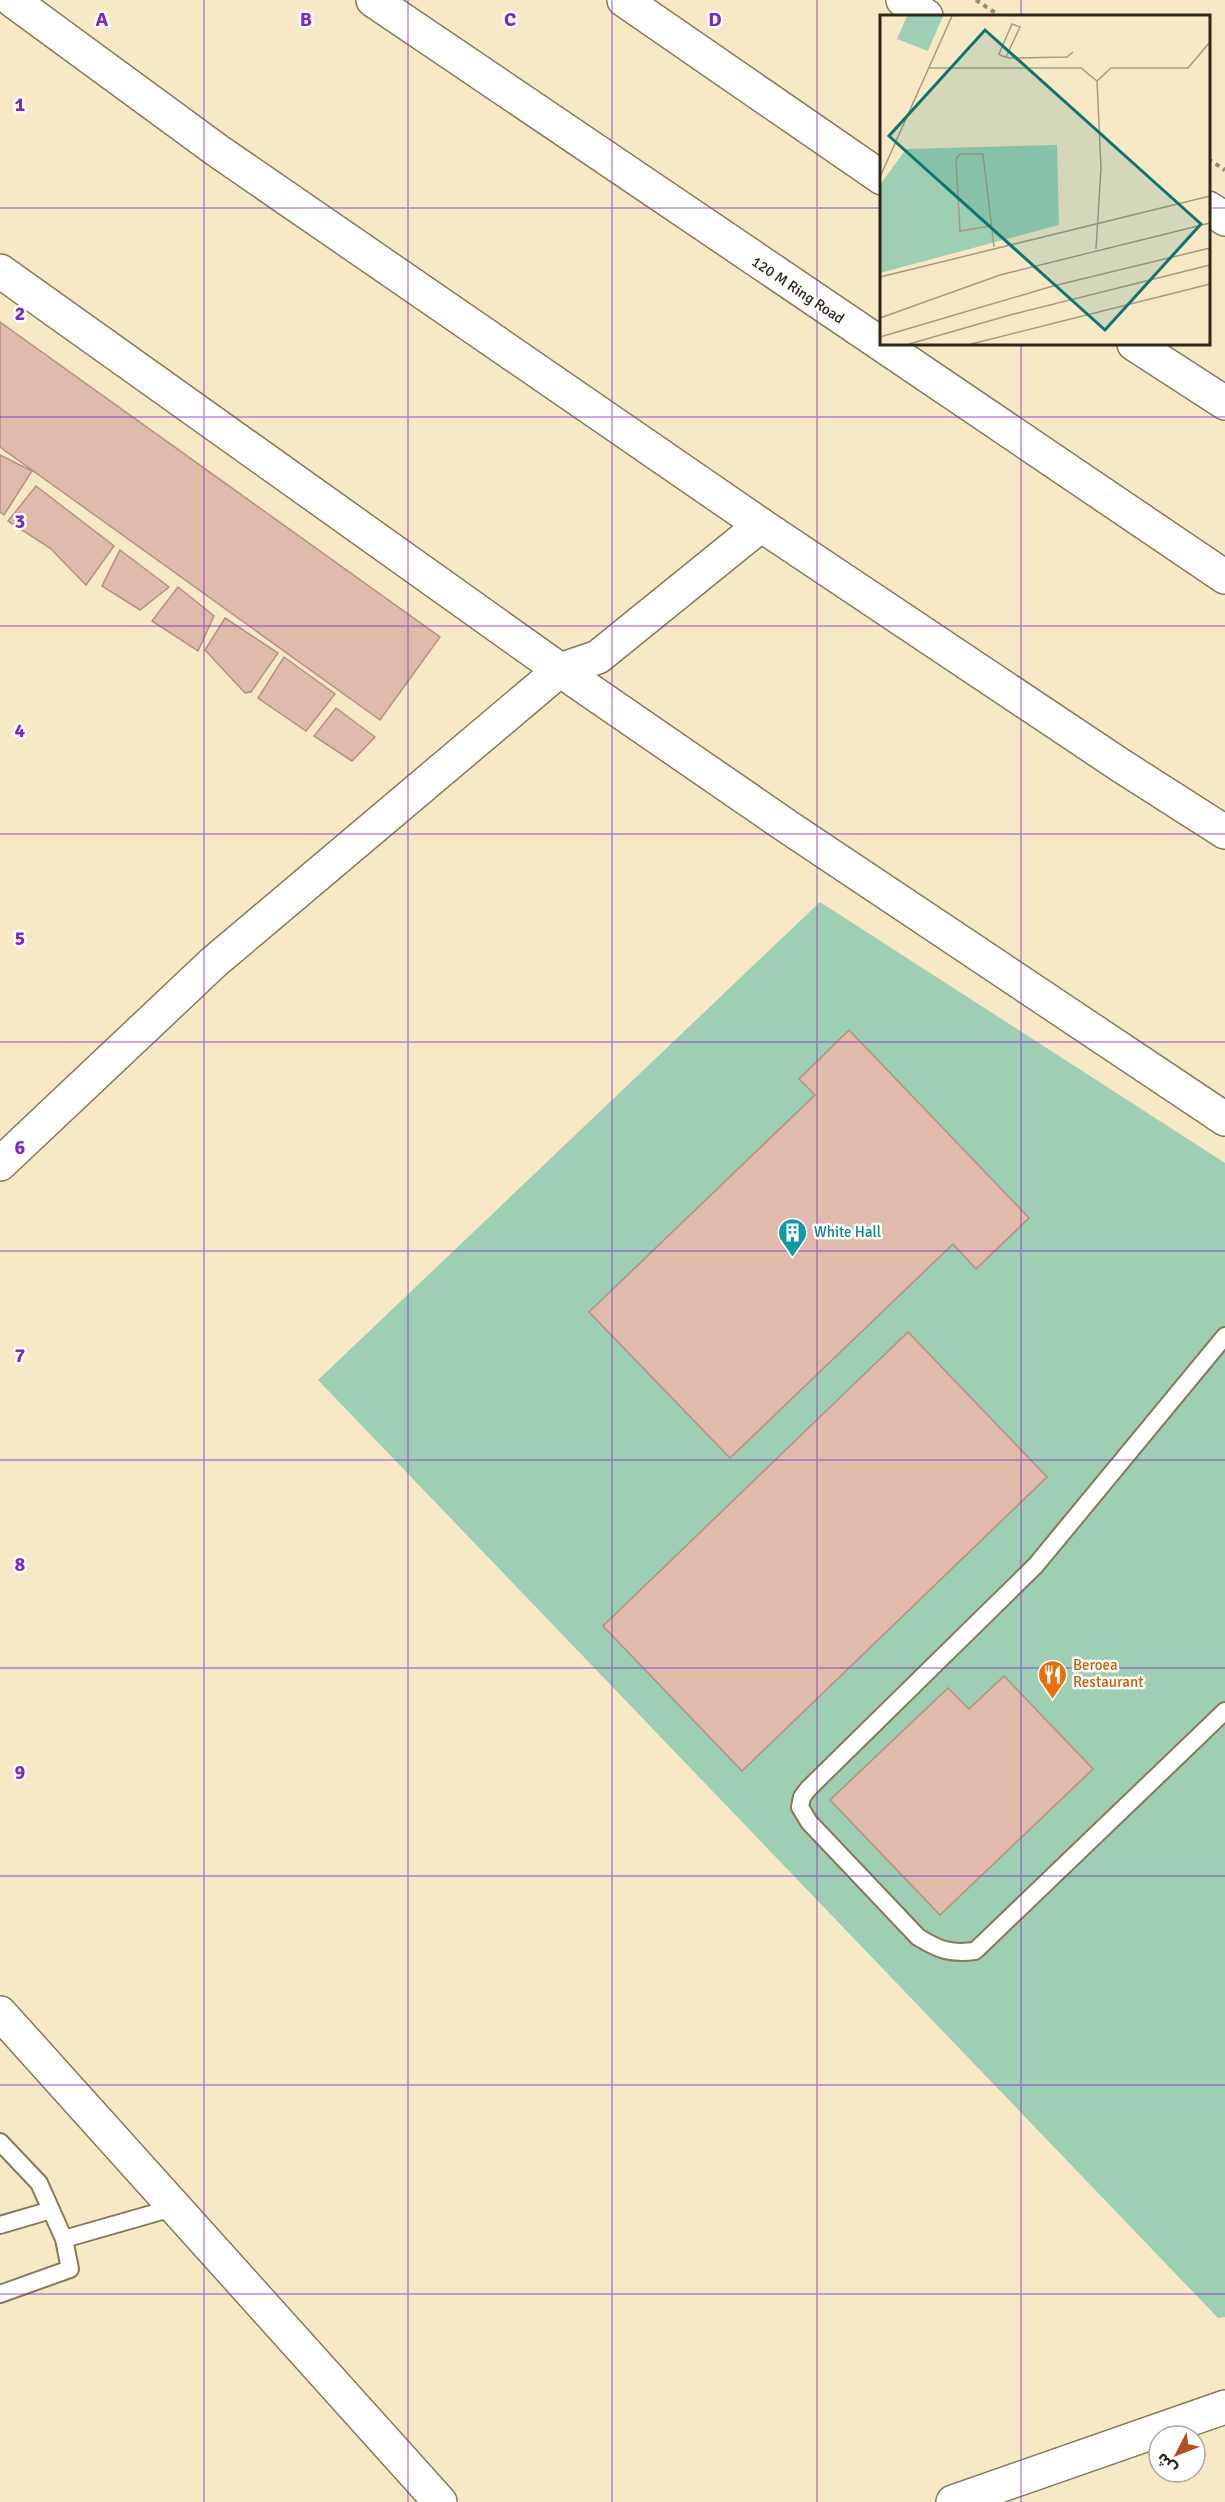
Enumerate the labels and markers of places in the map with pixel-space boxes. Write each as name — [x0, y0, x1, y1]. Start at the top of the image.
building icon: White Hall — [777, 1216, 809, 1258]
place label: White Hall — [814, 1223, 881, 1241]
place label: Beroea Restaurant — [1073, 1656, 1143, 1691]
restaurant icon: Beroea Restaurant — [1036, 1658, 1068, 1700]

